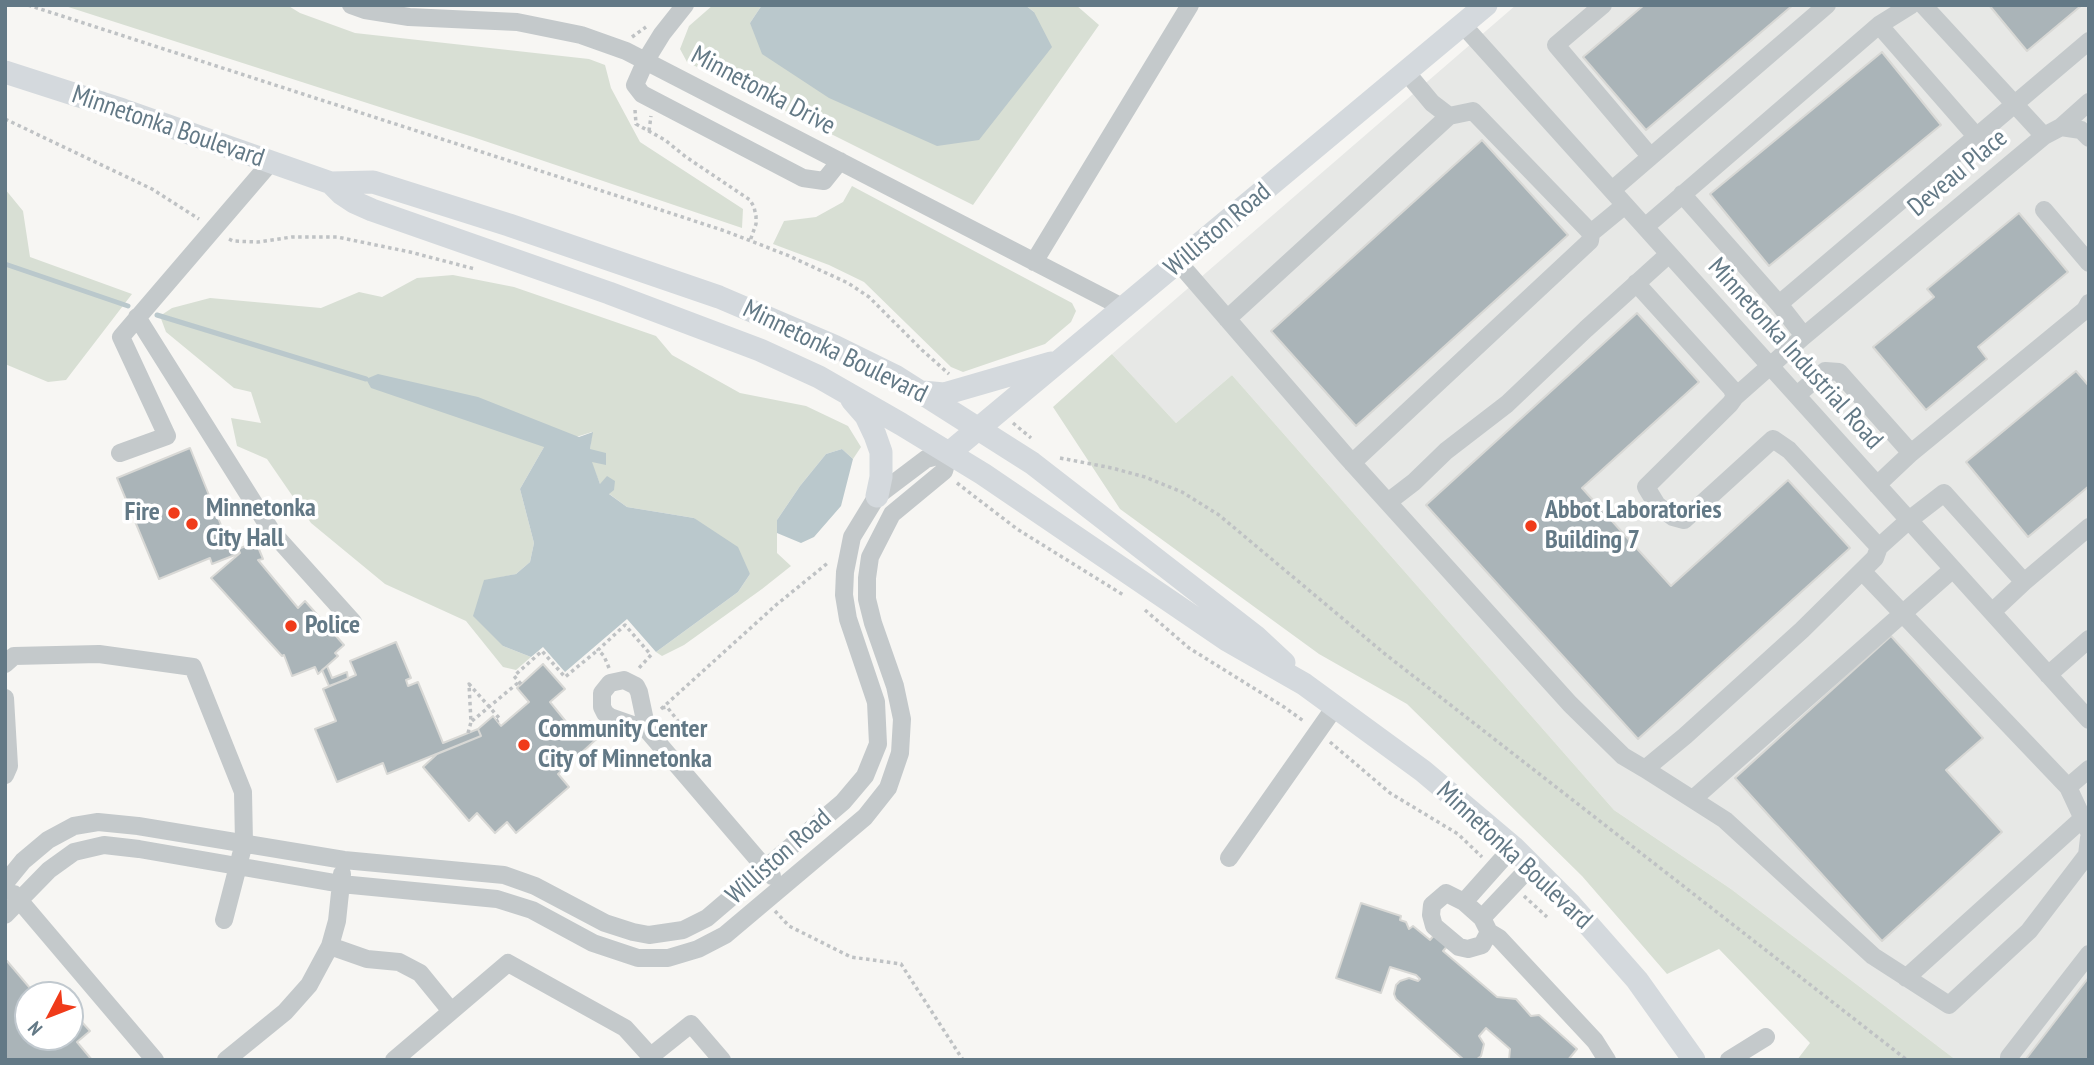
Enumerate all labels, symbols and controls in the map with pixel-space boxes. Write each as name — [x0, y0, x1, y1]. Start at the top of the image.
street label: Minnetonka Drive — [686, 40, 840, 142]
street label: Minnetonka Boulevard — [68, 79, 268, 175]
street label: Deveau Place — [1902, 123, 2014, 223]
street label: Williston Road — [1159, 177, 1277, 283]
street label: Minnetonka Industrial Road — [1701, 252, 1889, 456]
street label: Minnetonka Boulevard — [738, 294, 932, 410]
place label: Minnetonka City Hall — [206, 493, 316, 554]
place label: Abbot Laboratories Building 7 — [1545, 495, 1722, 556]
place label: Fire — [125, 497, 160, 529]
marker: Fire — [166, 505, 182, 521]
marker: Minnetonka City Hall — [184, 516, 200, 532]
marker: Abbot Laboratories Building 7 — [1523, 518, 1539, 534]
place label: Police — [305, 610, 360, 642]
marker: Police — [283, 618, 299, 634]
place label: Community Center City of Minnetonka — [538, 714, 712, 776]
marker: Community Center City of Minnetonka — [516, 737, 532, 753]
street label: Minnetonka Boulevard — [1430, 776, 1598, 936]
street label: Williston Road — [720, 803, 838, 911]
north arrow — [14, 981, 84, 1051]
text: N — [23, 1017, 47, 1041]

